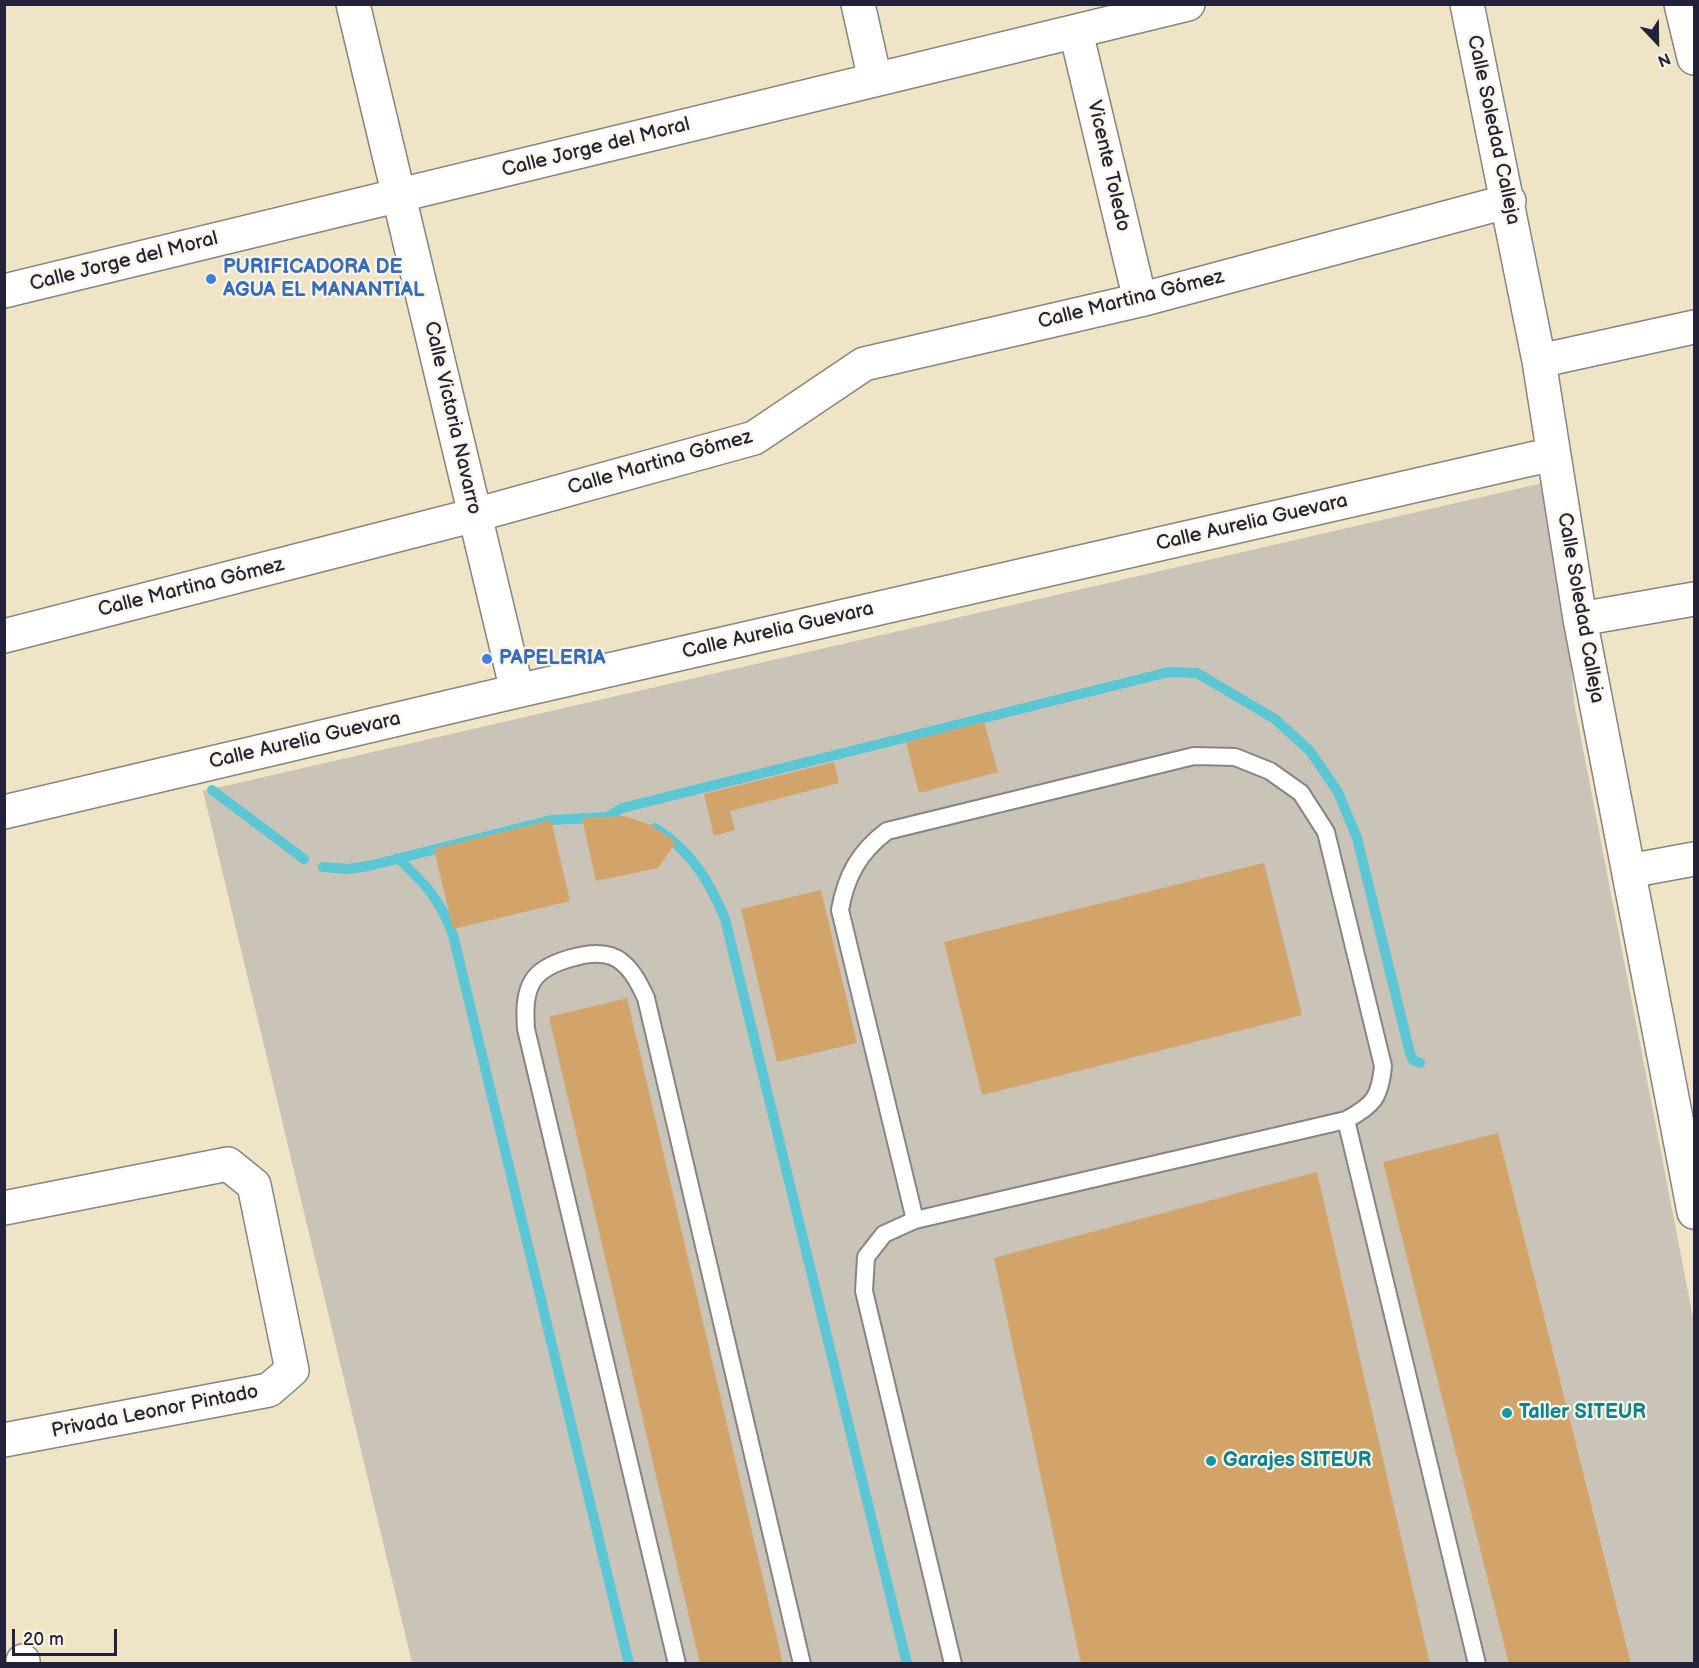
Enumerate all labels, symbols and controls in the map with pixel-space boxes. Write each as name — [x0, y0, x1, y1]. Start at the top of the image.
north arrow — [1627, 12, 1687, 72]
street label: Calle Soledad Calleja — [1461, 33, 1525, 227]
text: N — [1655, 48, 1673, 70]
street label: Vicente Toledo — [1081, 98, 1135, 234]
street label: Calle Jorge del Moral — [499, 113, 693, 183]
street label: Calle Jorge del Moral — [27, 227, 221, 297]
place label: PURIFICADORA DE AGUA EL MANANTIAL — [223, 256, 424, 303]
street label: Calle Martina Gómez — [1036, 265, 1226, 335]
marker: PURIFICADORA DE AGUA EL MANANTIAL — [204, 272, 218, 286]
street label: Calle Victoria Navarro — [418, 319, 486, 517]
street label: Calle Martina Gómez — [565, 425, 755, 501]
street label: Calle Aurelia Guevara — [1154, 489, 1350, 557]
street label: Calle Soledad Calleja — [1551, 511, 1609, 705]
street label: Calle Martina Gómez — [96, 553, 286, 623]
street label: Calle Aurelia Guevara — [680, 597, 876, 665]
place label: PAPELERIA — [499, 647, 605, 671]
marker: PAPELERIA — [480, 652, 494, 666]
street label: Calle Aurelia Guevara — [207, 707, 403, 775]
street label: Privada Leonor Pintado — [50, 1380, 260, 1444]
place label: Taller SITEUR — [1519, 1401, 1646, 1425]
marker: Taller SITEUR — [1500, 1406, 1514, 1420]
place label: Garajes SITEUR — [1223, 1449, 1372, 1473]
marker: Garajes SITEUR — [1204, 1454, 1218, 1468]
scale bar — [15, 1617, 120, 1655]
text: 20 m — [23, 1629, 64, 1650]

